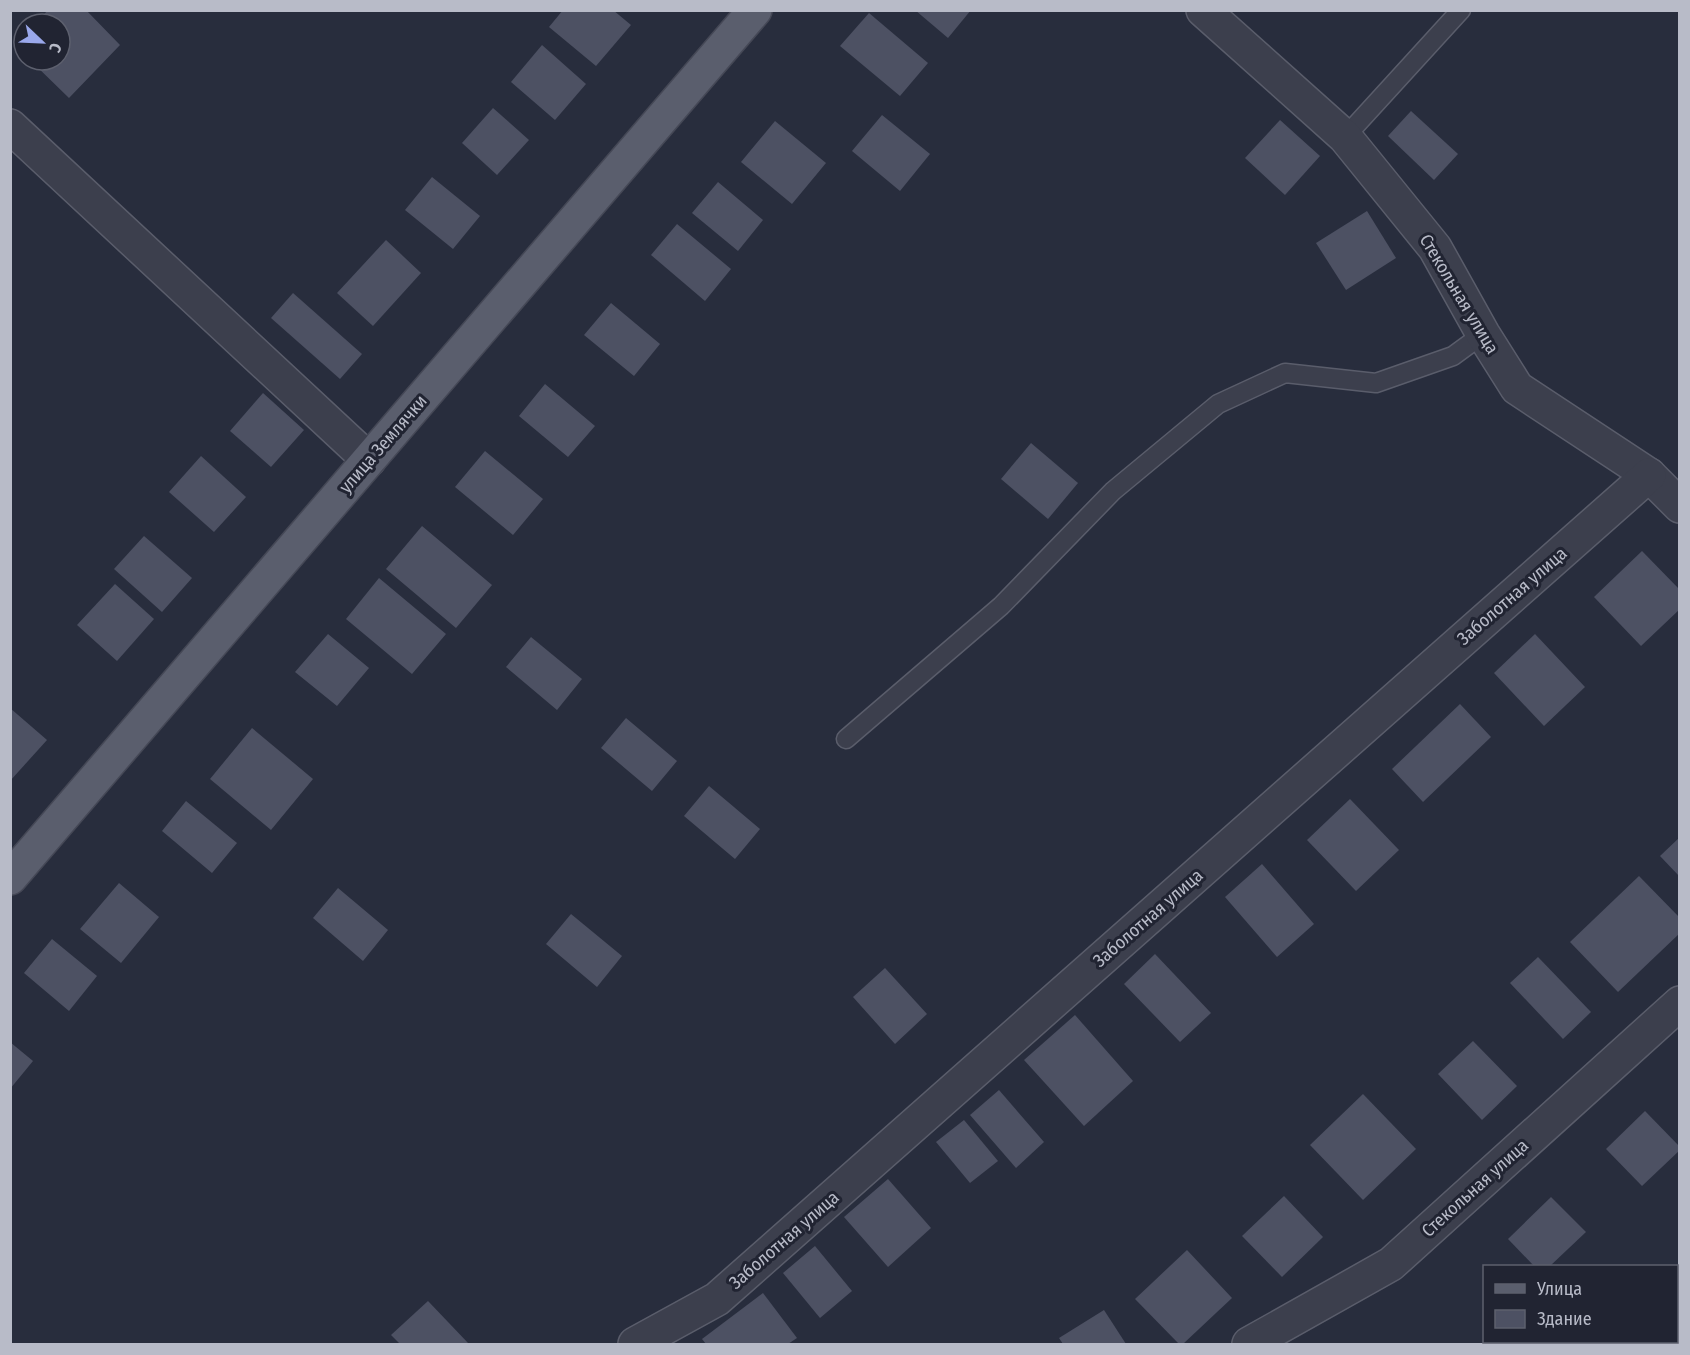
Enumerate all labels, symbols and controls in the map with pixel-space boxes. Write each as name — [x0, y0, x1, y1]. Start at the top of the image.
north arrow — [12, 12, 72, 72]
text: С — [45, 40, 66, 56]
street label: Стекольная улица — [1415, 230, 1503, 358]
street label: улица Землячки — [334, 390, 432, 498]
street label: Заболотная улица — [1453, 542, 1572, 650]
street label: Заболотная улица — [1089, 864, 1208, 972]
street label: Стекольная улица — [1417, 1134, 1533, 1242]
street label: Заболотная улица — [725, 1186, 844, 1294]
legend — [1483, 1265, 1678, 1343]
text: Улица — [1536, 1278, 1582, 1300]
text: Здание — [1537, 1308, 1592, 1330]

